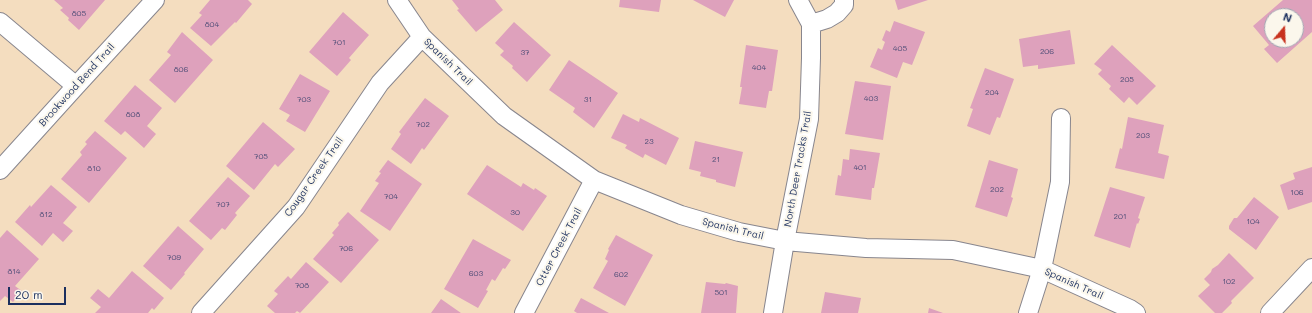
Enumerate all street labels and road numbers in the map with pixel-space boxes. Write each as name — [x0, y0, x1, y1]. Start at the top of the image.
street label: Spanish Trail — [421, 36, 475, 88]
street label: Brookwood Bend Trail — [37, 41, 117, 129]
street label: North Deer Tracks Trail — [782, 110, 814, 228]
street label: Cougar Creek Trail — [282, 135, 346, 219]
street label: Otter Creek Trail — [533, 206, 585, 288]
street label: Spanish Trail — [701, 216, 765, 242]
street label: Spanish Trail — [1043, 266, 1105, 302]

